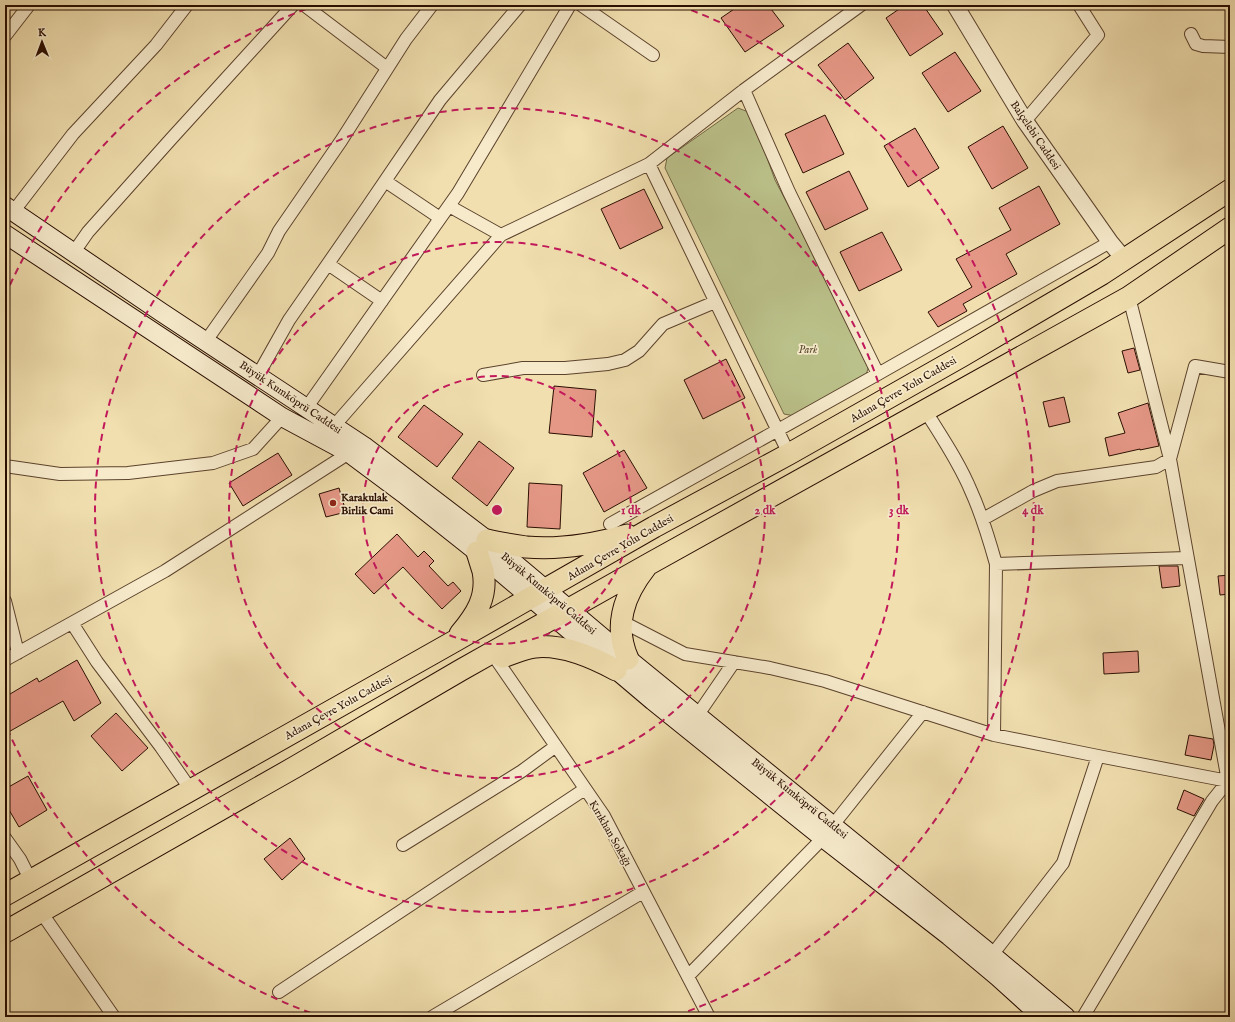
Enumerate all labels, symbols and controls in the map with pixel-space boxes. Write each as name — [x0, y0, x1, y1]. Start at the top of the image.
north arrow — [22, 22, 62, 62]
text: K — [38, 26, 47, 40]
street label: Balçelebi Caddesi — [1007, 98, 1063, 173]
park label: Park — [799, 343, 818, 357]
street label: Adana Çevre Yolu Caddesi — [847, 354, 959, 427]
street label: Büyük Kumköprü Caddesi — [237, 358, 344, 437]
place label: Karakulak Birlik Cami — [341, 491, 394, 518]
marker: Karakulak Birlik Cami — [328, 498, 338, 508]
centre of rings — [490, 503, 504, 517]
text: 1 dk — [621, 503, 642, 518]
text: 2 dk — [754, 503, 776, 518]
text: 3 dk — [889, 503, 910, 518]
text: 4 dk — [1022, 503, 1044, 518]
street label: Adana Çevre Yolu Caddesi — [564, 512, 676, 585]
street label: Büyük Kumköprü Caddesi — [498, 550, 599, 638]
street label: Adana Çevre Yolu Caddesi — [282, 673, 395, 744]
street label: Büyük Kumköprü Caddesi — [748, 755, 851, 842]
street label: Kırıkhan Sokağı — [586, 798, 635, 869]

